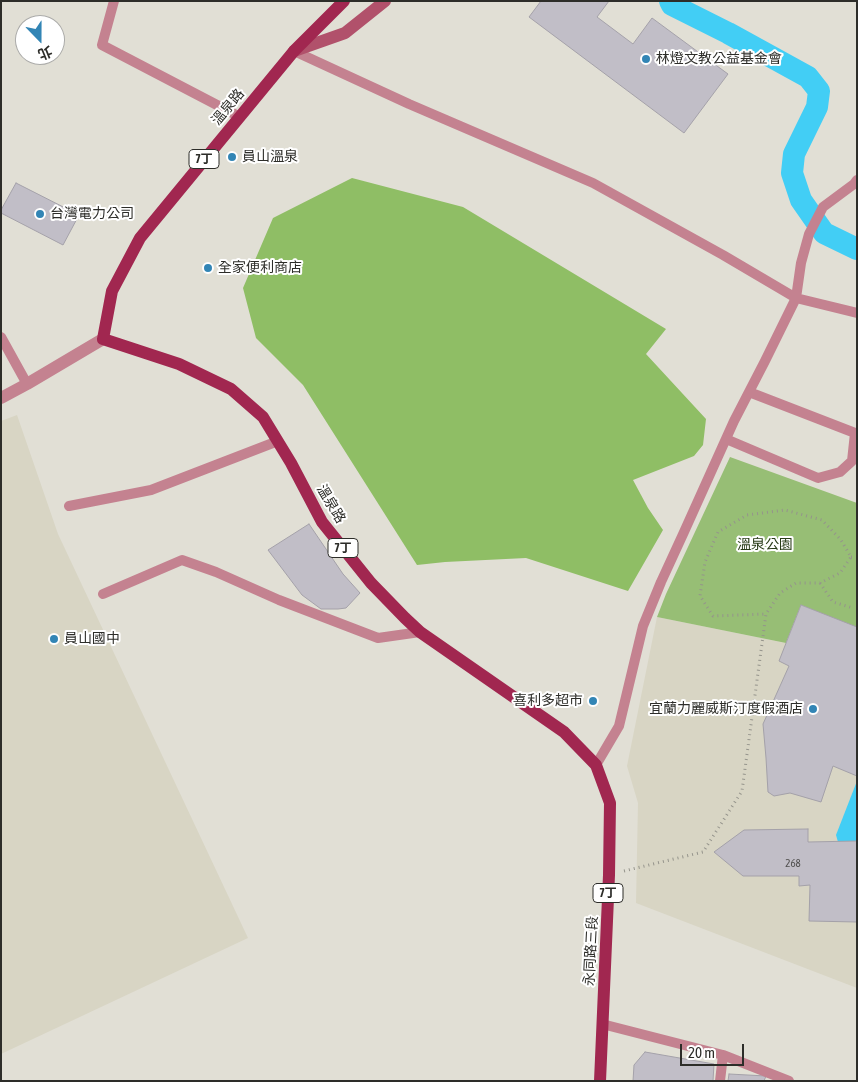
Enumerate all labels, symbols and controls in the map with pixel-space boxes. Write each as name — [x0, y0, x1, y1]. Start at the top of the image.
north arrow — [15, 15, 65, 65]
text: 北 — [36, 43, 55, 63]
place label: 林燈文教公益基金會 — [656, 51, 782, 67]
marker: 林燈文教公益基金會 — [640, 53, 652, 65]
street label: 溫泉路 — [208, 86, 248, 128]
place label: 員山溫泉 — [242, 149, 298, 165]
road number: 7丁 — [189, 150, 219, 168]
marker: 員山溫泉 — [226, 151, 238, 163]
place label: 台灣電力公司 — [50, 206, 134, 222]
marker: 台灣電力公司 — [34, 208, 46, 220]
place label: 全家便利商店 — [218, 260, 302, 276]
marker: 全家便利商店 — [202, 262, 214, 274]
street label: 溫泉路 — [313, 482, 349, 526]
park label: 溫泉公園 — [737, 537, 793, 553]
road number: 7丁 — [328, 538, 358, 558]
place label: 員山國中 — [64, 631, 120, 647]
marker: 員山國中 — [48, 633, 60, 645]
place label: 喜利多超市 — [513, 693, 583, 709]
marker: 喜利多超市 — [587, 695, 599, 707]
place label: 宜蘭力麗威斯汀度假酒店 — [649, 701, 803, 717]
marker: 宜蘭力麗威斯汀度假酒店 — [807, 703, 819, 715]
house number: 268 — [785, 857, 801, 871]
road number: 7丁 — [593, 884, 623, 902]
street label: 永同路三段 — [581, 916, 601, 986]
scale bar — [683, 1034, 747, 1066]
text: 20 m — [688, 1044, 715, 1061]

